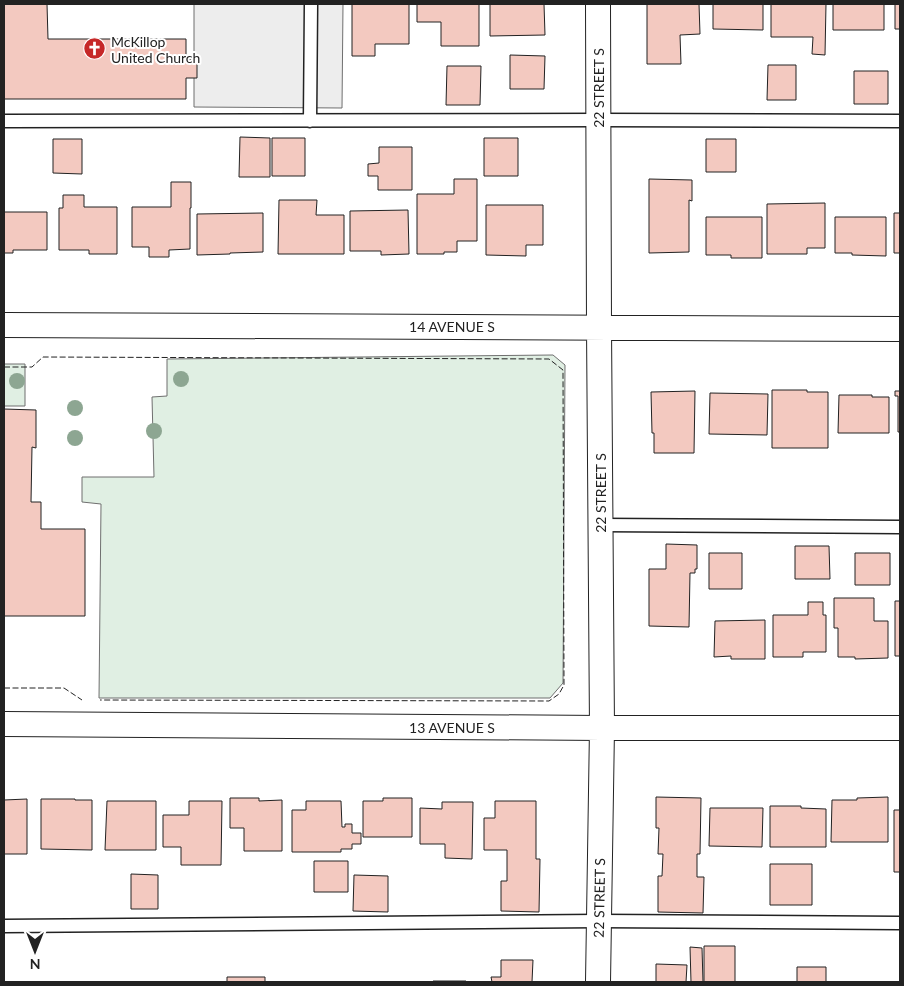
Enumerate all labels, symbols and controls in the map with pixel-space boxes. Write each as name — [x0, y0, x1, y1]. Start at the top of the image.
place label: McKillop United Church — [111, 33, 200, 66]
church icon: McKillop United Church — [83, 37, 107, 61]
street label: 22 STREET S — [590, 48, 607, 128]
street label: 14 AVENUE S — [409, 318, 495, 335]
street label: 22 STREET S — [592, 453, 609, 533]
street label: 13 AVENUE S — [409, 719, 495, 736]
street label: 22 STREET S — [590, 858, 608, 938]
north arrow — [10, 926, 60, 976]
text: N — [30, 956, 40, 973]

